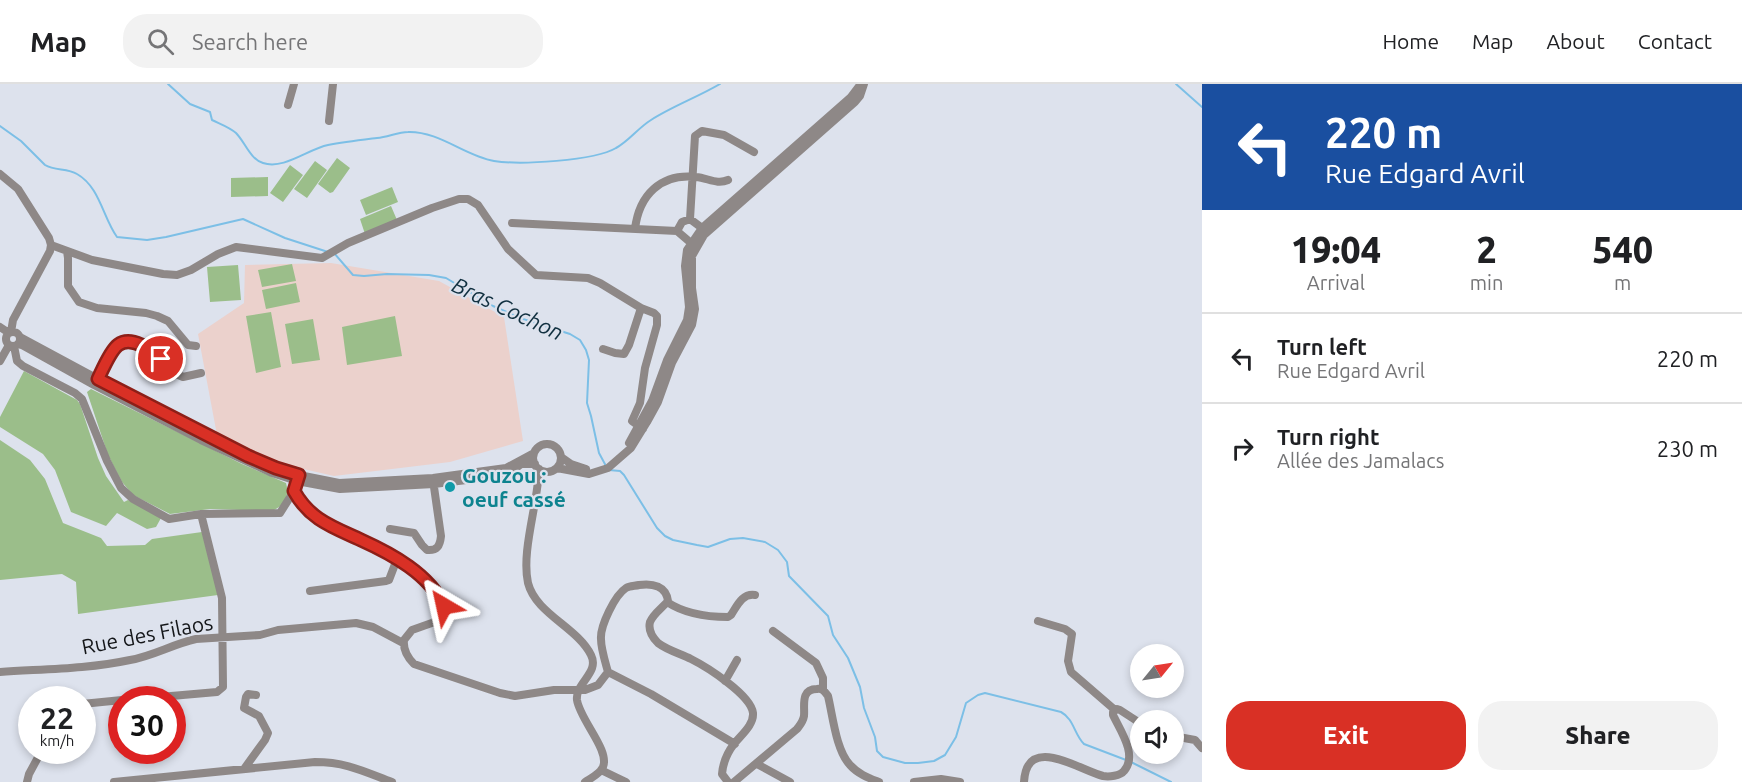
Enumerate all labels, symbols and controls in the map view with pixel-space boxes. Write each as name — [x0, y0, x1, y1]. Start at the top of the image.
search box — [123, 14, 543, 68]
icon: search — [144, 25, 177, 58]
text: Map — [30, 26, 87, 57]
text: Search here — [192, 29, 308, 54]
text: Home — [1382, 29, 1439, 53]
text: Map — [1472, 29, 1513, 53]
text: About — [1546, 29, 1605, 53]
text: Contact — [1638, 29, 1712, 53]
icon: left — [1226, 108, 1304, 186]
text: 220 m — [1325, 109, 1442, 156]
text: Rue Edgard Avril — [1325, 158, 1525, 188]
text: 19:04 — [1291, 229, 1381, 270]
text: 2 — [1476, 229, 1497, 270]
text: 540 — [1592, 229, 1653, 270]
water label: Bras Cochon — [448, 271, 568, 345]
text: Arrival — [1307, 271, 1365, 294]
text: min — [1470, 271, 1503, 294]
text: m — [1614, 271, 1631, 294]
pin — [135, 333, 186, 384]
text: Turn left — [1277, 334, 1367, 359]
icon: arrive — [144, 342, 177, 375]
icon: left — [1226, 342, 1259, 375]
text: 220 m — [1657, 346, 1718, 371]
text: Rue Edgard Avril — [1277, 359, 1425, 382]
text: Turn right — [1277, 424, 1379, 449]
icon: right — [1226, 432, 1259, 465]
text: 230 m — [1657, 436, 1718, 461]
text: Allée des Jamalacs — [1277, 449, 1444, 472]
place label: Gouzou : oeuf cassé — [462, 463, 566, 511]
marker: Gouzou : oeuf cassé — [443, 480, 457, 494]
position arrow — [412, 574, 476, 638]
street label: Rue des Filaos — [79, 610, 215, 658]
north arrow — [1130, 644, 1184, 698]
map controls — [1130, 644, 1184, 764]
speed limit sign: 30 — [108, 686, 186, 764]
text: 22 — [40, 701, 74, 735]
button: Exit — [1226, 701, 1466, 770]
button: Share — [1478, 701, 1718, 770]
button: sound — [1130, 710, 1184, 764]
text: km/h — [40, 732, 74, 749]

